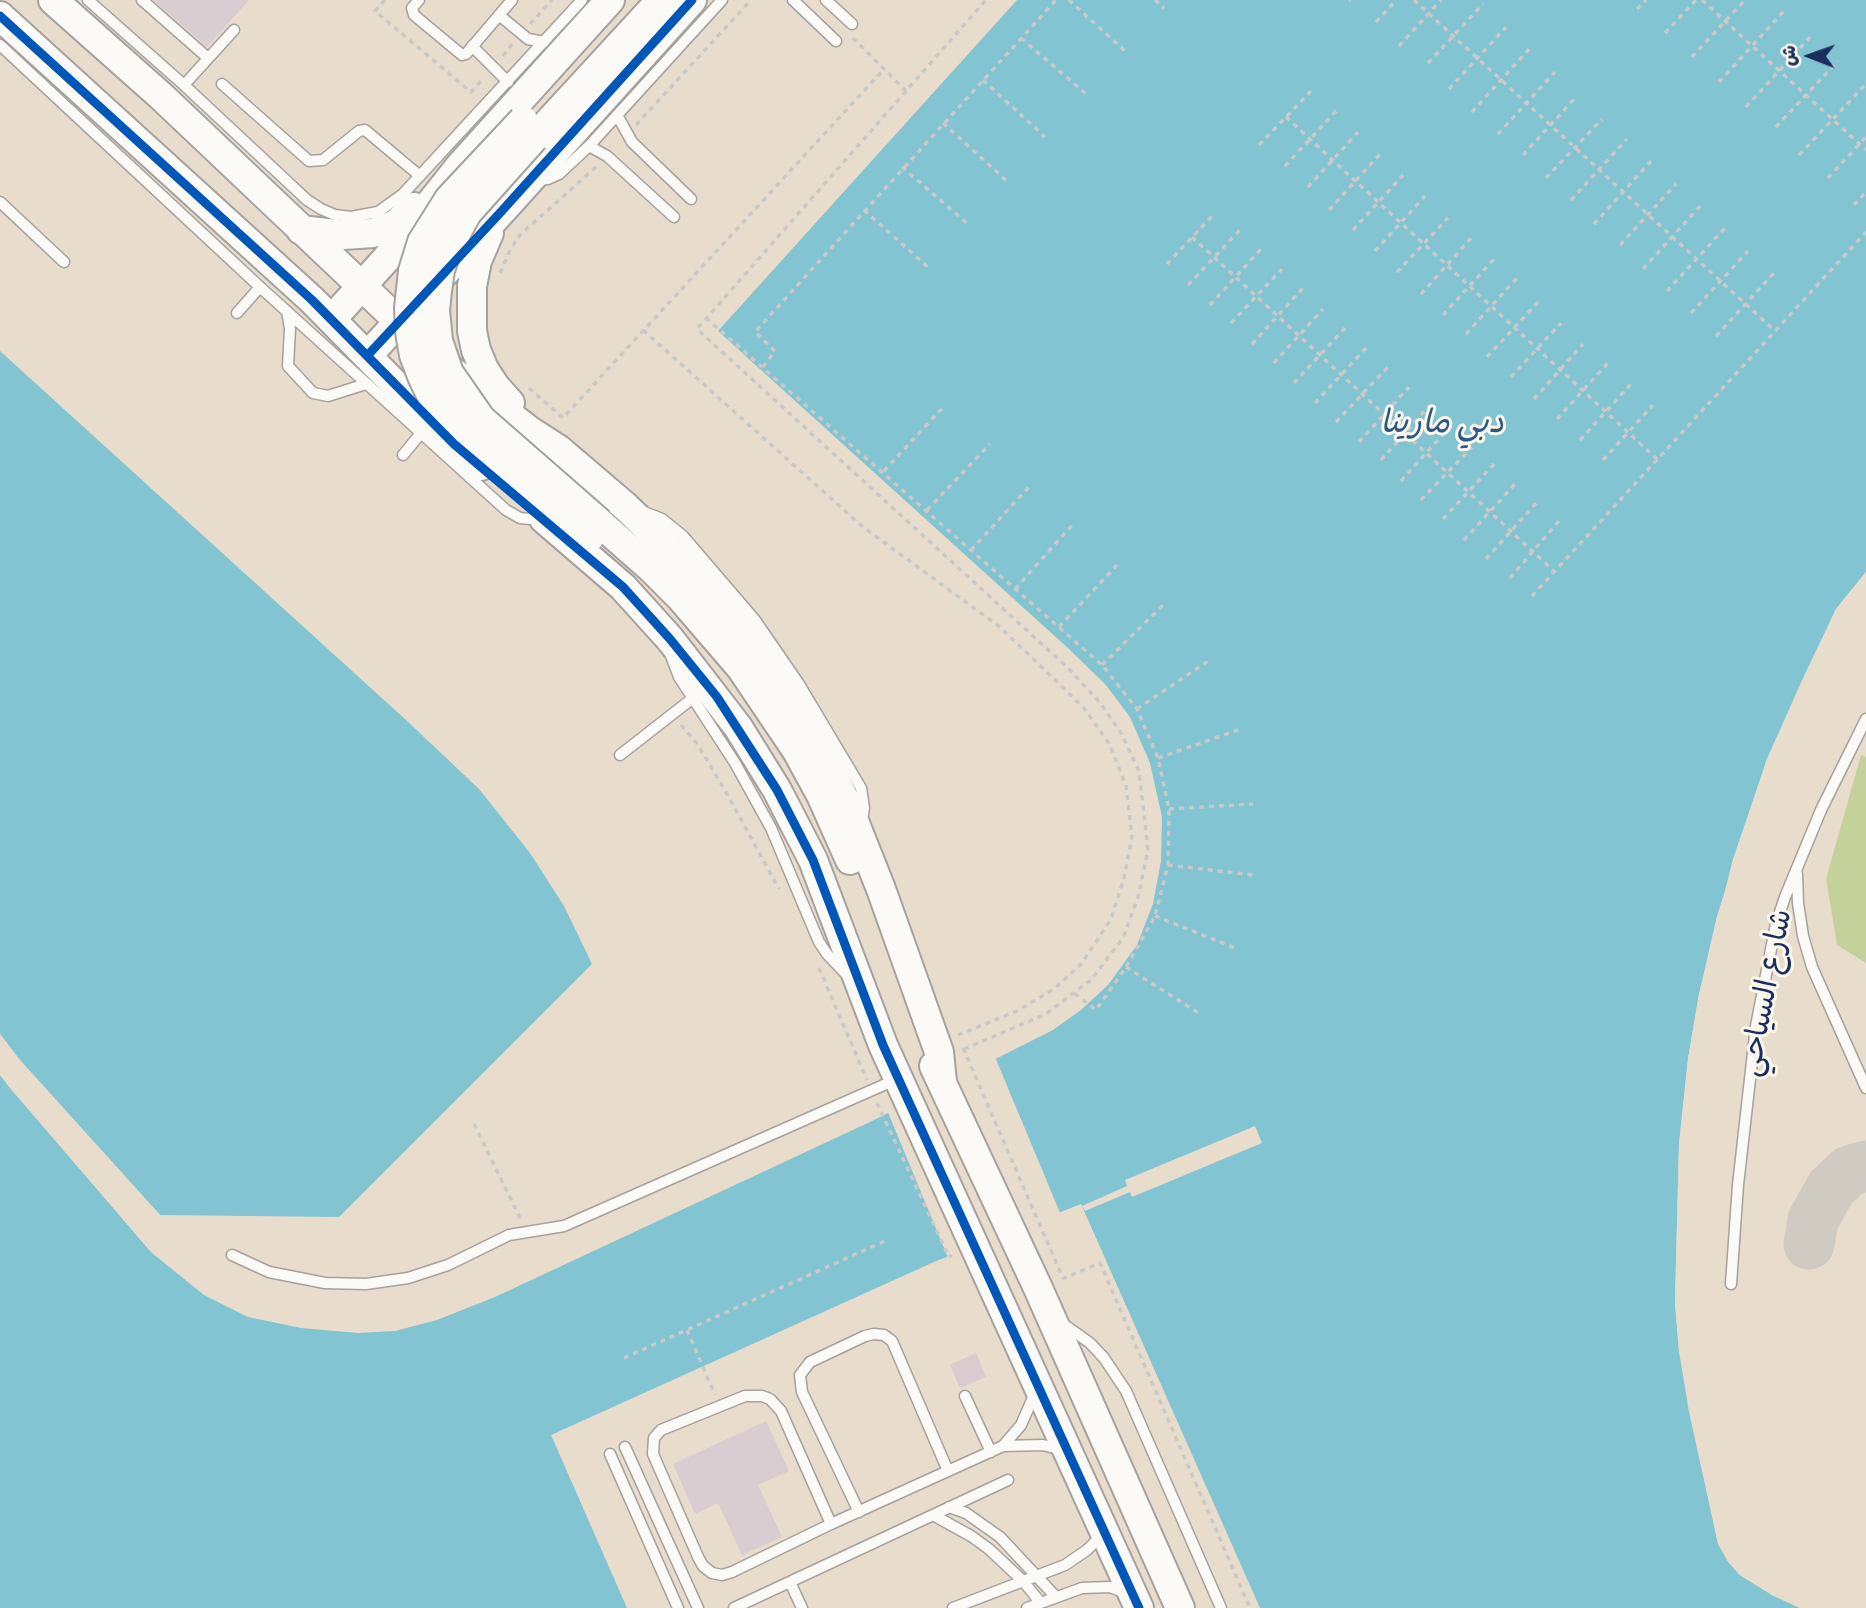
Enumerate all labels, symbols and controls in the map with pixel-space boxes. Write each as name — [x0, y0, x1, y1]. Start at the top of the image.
north arrow — [1775, 21, 1845, 91]
text: ش — [1777, 45, 1800, 66]
water label: دبي مارينا — [1380, 405, 1504, 443]
street label: شارع السياحي — [1733, 906, 1801, 1080]

